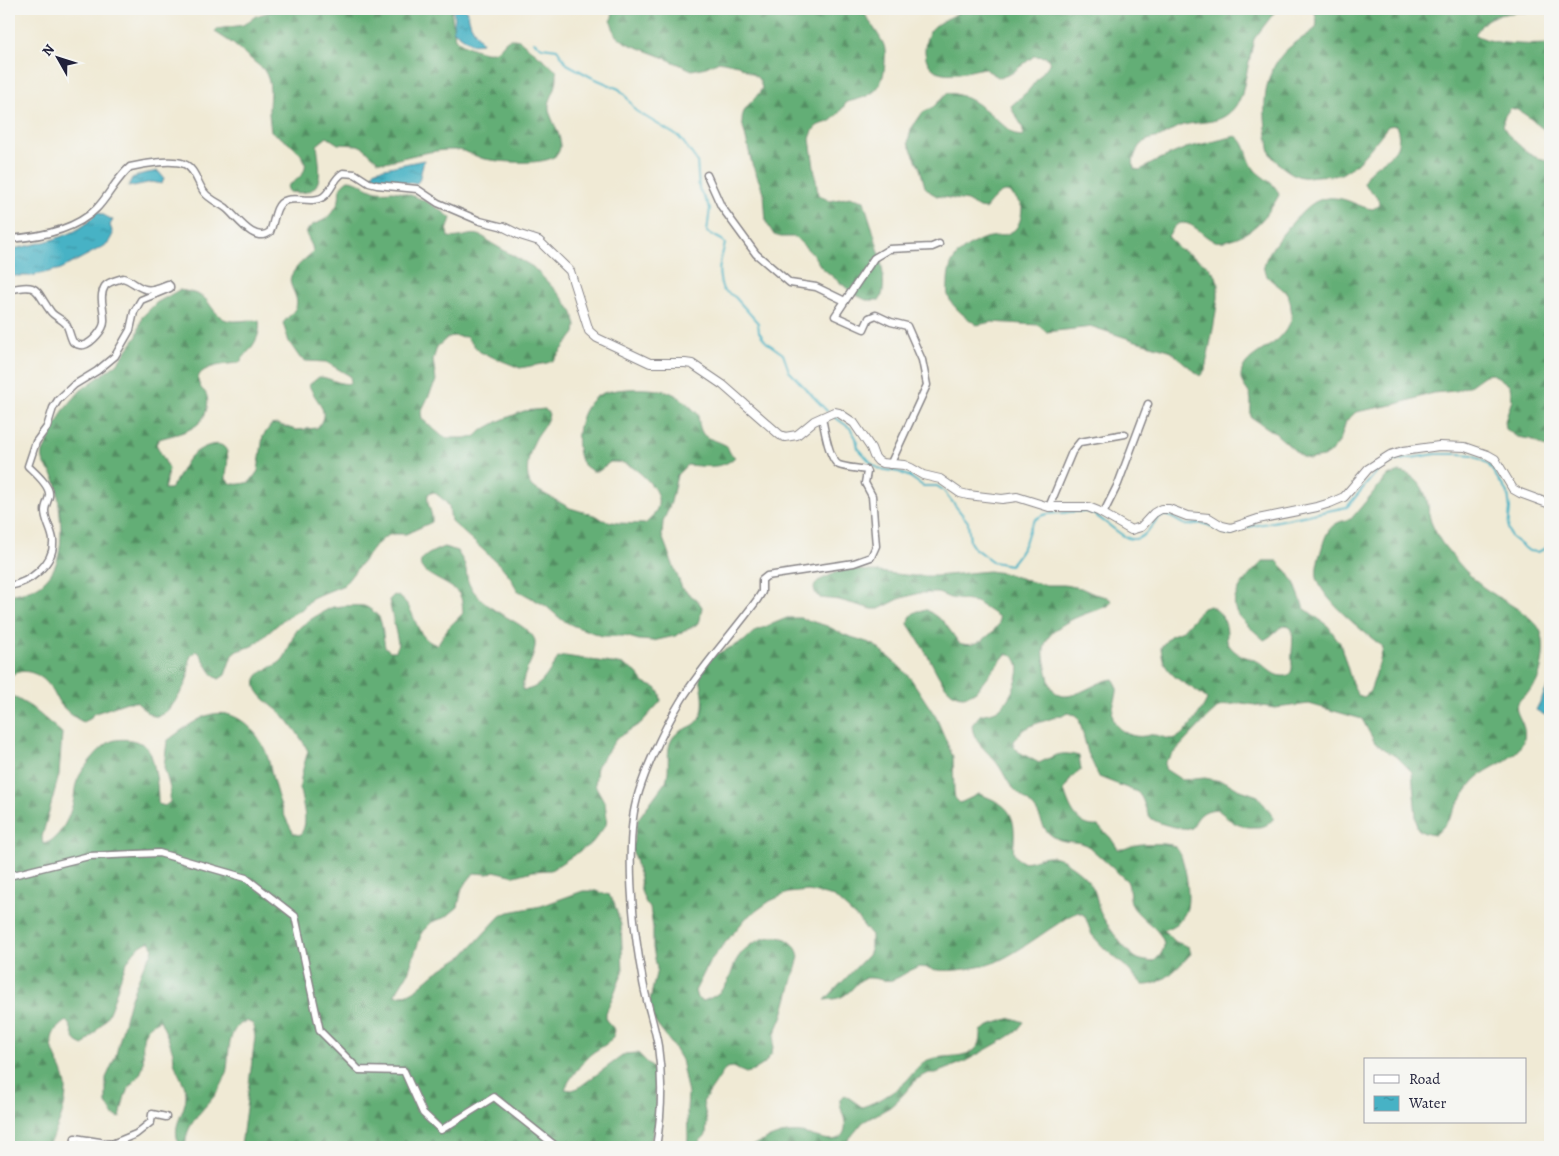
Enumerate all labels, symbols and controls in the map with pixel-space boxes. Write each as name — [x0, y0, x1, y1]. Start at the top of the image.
north arrow — [32, 32, 82, 82]
text: N — [38, 40, 59, 60]
legend — [1364, 1058, 1526, 1124]
text: Road — [1409, 1069, 1441, 1089]
text: Water — [1408, 1093, 1446, 1113]

